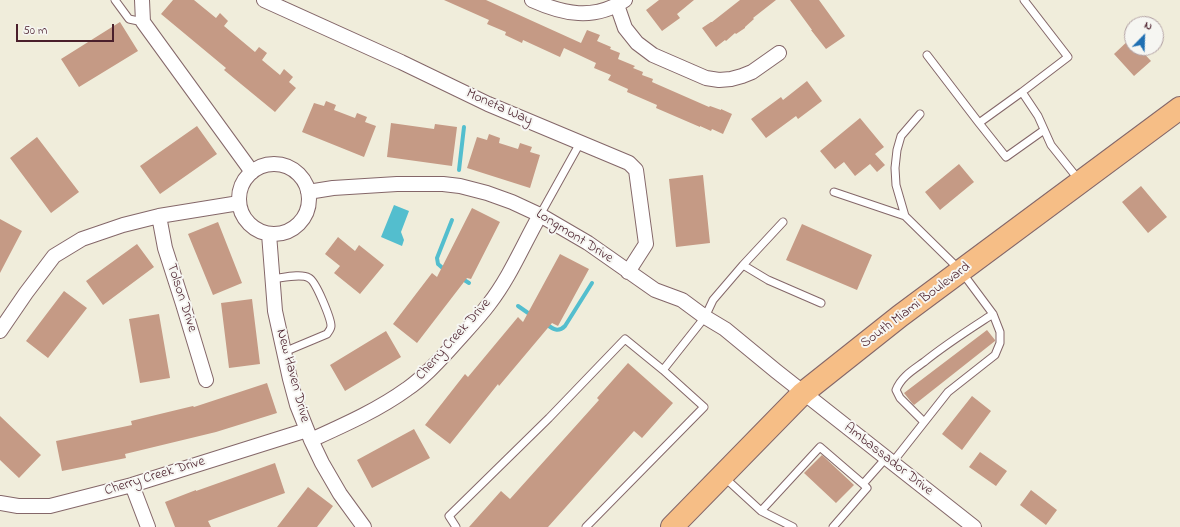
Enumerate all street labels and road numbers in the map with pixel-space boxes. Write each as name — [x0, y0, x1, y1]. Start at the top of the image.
street label: Moneta Way — [463, 86, 535, 130]
street label: Longmont Drive — [532, 207, 616, 267]
street label: South Miami Boulevard — [858, 259, 974, 353]
street label: Tolson Drive — [162, 262, 200, 334]
street label: Cherry Creek Drive — [413, 296, 495, 384]
street label: New Haven Drive — [271, 328, 313, 424]
street label: Ambassador Drive — [840, 420, 936, 500]
street label: Cherry Creek Drive — [103, 454, 207, 500]

